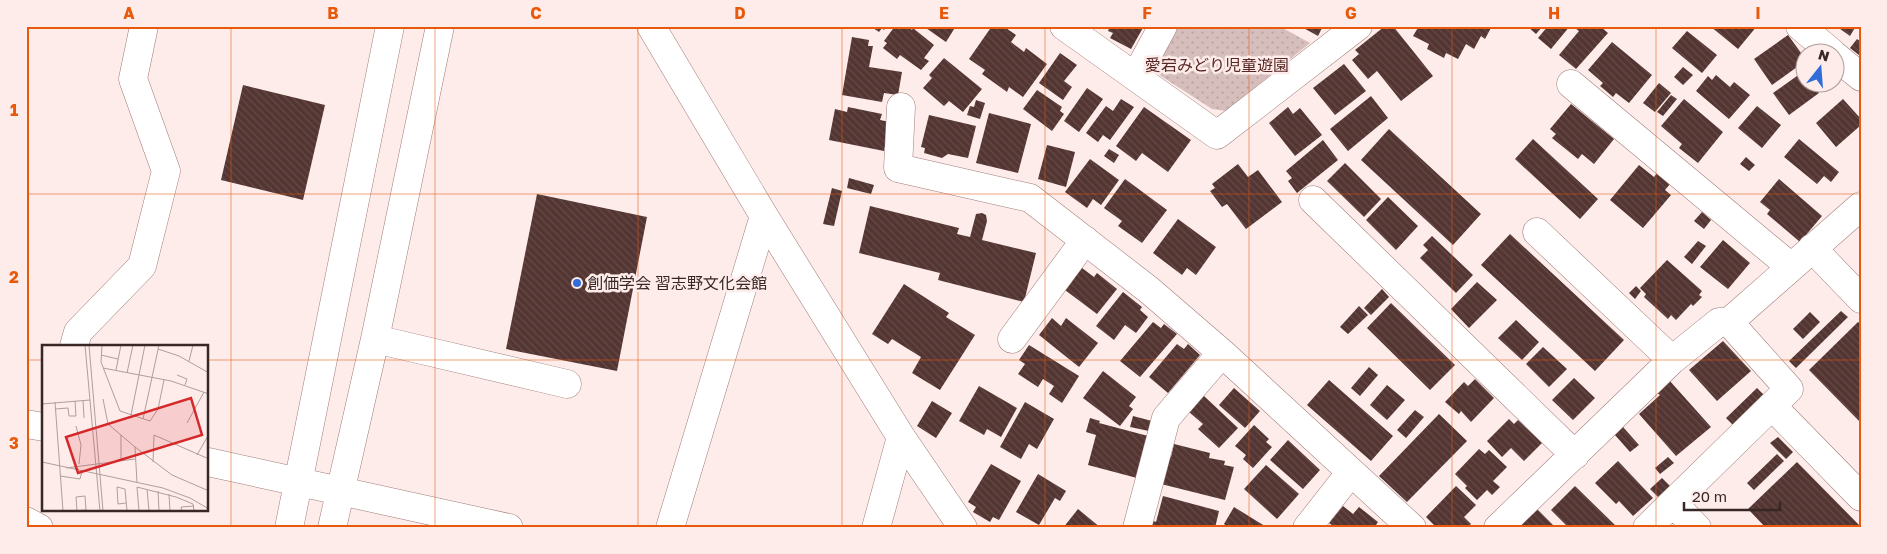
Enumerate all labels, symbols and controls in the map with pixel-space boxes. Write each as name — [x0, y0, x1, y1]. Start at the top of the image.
text: A — [123, 3, 135, 23]
text: B — [327, 3, 339, 23]
text: C — [530, 3, 542, 23]
text: D — [734, 3, 746, 23]
text: E — [939, 3, 949, 23]
text: F — [1142, 3, 1152, 23]
text: G — [1345, 3, 1357, 23]
text: H — [1548, 3, 1560, 23]
text: I — [1755, 3, 1761, 23]
north arrow — [1794, 42, 1844, 92]
text: N — [1816, 45, 1832, 65]
park label: 愛宕みどり児童遊園 — [1145, 55, 1289, 75]
text: 1 — [10, 100, 18, 120]
text: 2 — [9, 267, 19, 287]
place label: 創価学会 習志野文化会館 — [587, 273, 767, 293]
marker: 創価学会 習志野文化会館 — [571, 277, 583, 289]
inset map — [42, 345, 209, 512]
text: 3 — [9, 433, 19, 453]
scale bar — [1684, 479, 1781, 511]
text: 20 m — [1692, 487, 1727, 505]

